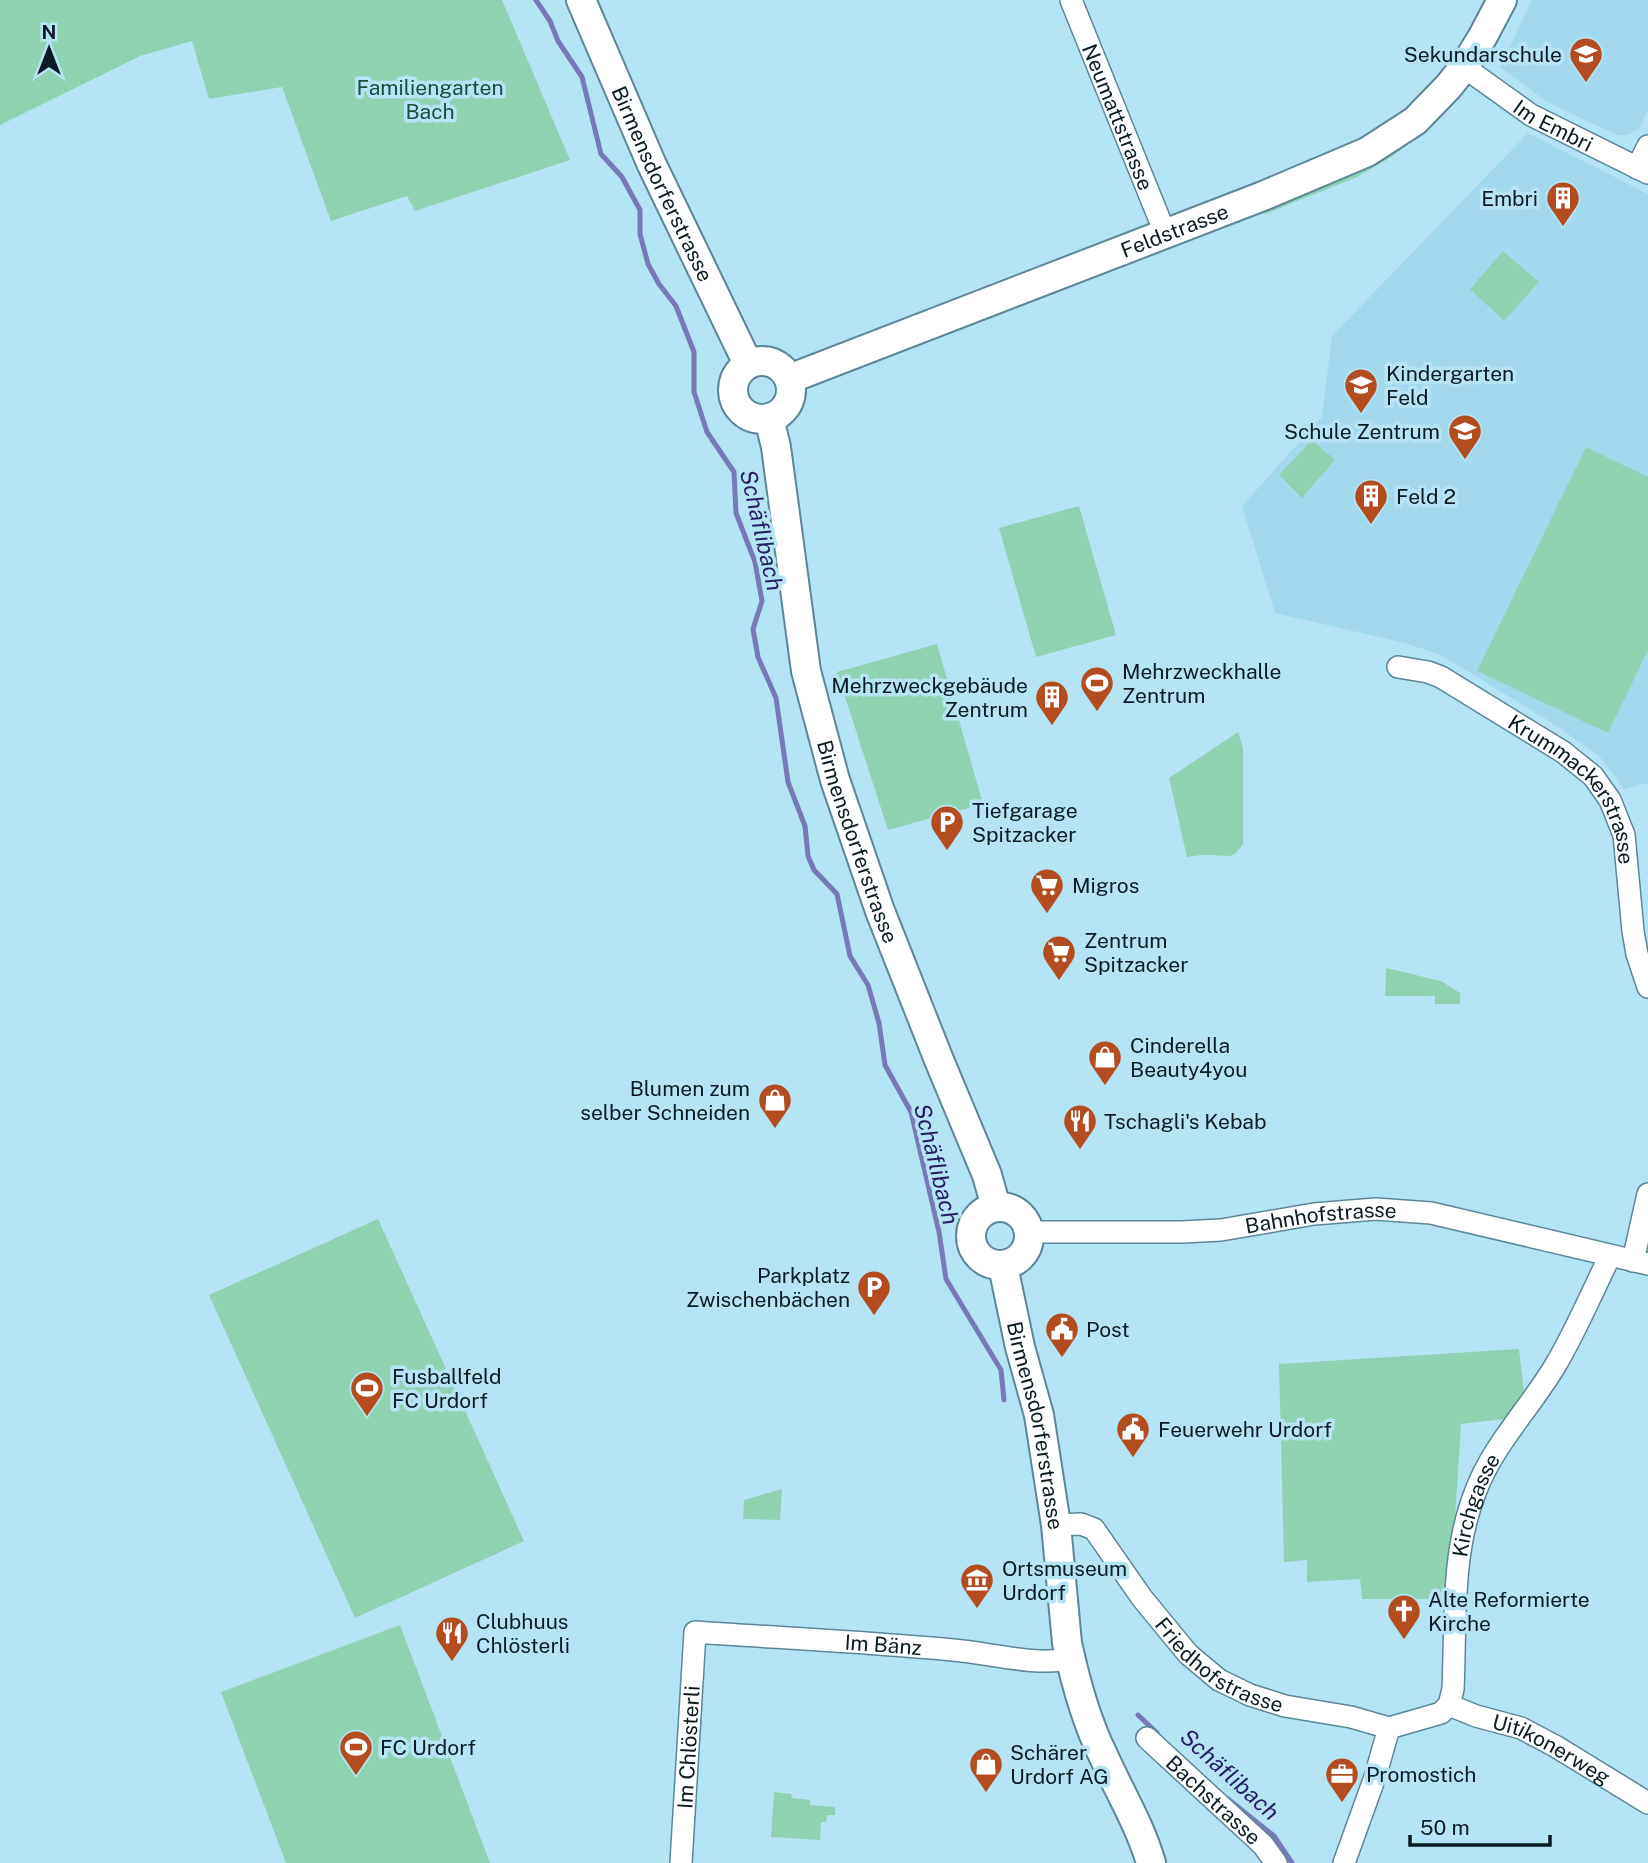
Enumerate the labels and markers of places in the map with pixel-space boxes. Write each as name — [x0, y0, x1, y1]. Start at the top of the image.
school or university icon: Sekundarschule — [1567, 35, 1605, 84]
place label: Sekundarschule — [1404, 42, 1562, 67]
building icon: Embri — [1544, 179, 1582, 228]
place label: Embri — [1481, 186, 1538, 211]
place label: Kindergarten Feld — [1386, 361, 1514, 410]
school or university icon: Kindergarten Feld — [1342, 366, 1380, 415]
school or university icon: Schule Zentrum — [1446, 412, 1484, 461]
place label: Schule Zentrum — [1284, 419, 1440, 444]
building icon: Feld 2 — [1352, 477, 1390, 526]
place label: Feld 2 — [1396, 484, 1456, 509]
place label: Mehrzweckhalle Zentrum — [1122, 659, 1281, 708]
sports icon: Mehrzweckhalle Zentrum — [1078, 664, 1116, 713]
place label: Mehrzweckgebäude Zentrum — [831, 673, 1028, 722]
building icon: Mehrzweckgebäude Zentrum — [1033, 678, 1071, 727]
place label: Tiefgarage Spitzacker — [972, 798, 1078, 847]
parking icon: Tiefgarage Spitzacker — [928, 803, 966, 852]
supermarket icon: Migros — [1028, 866, 1066, 915]
place label: Migros — [1072, 873, 1139, 898]
place label: Zentrum Spitzacker — [1084, 928, 1188, 977]
supermarket icon: Zentrum Spitzacker — [1040, 933, 1078, 982]
place label: Cinderella Beauty4you — [1130, 1033, 1247, 1082]
shop icon: Cinderella Beauty4you — [1086, 1038, 1124, 1087]
place label: Blumen zum selber Schneiden — [580, 1076, 750, 1125]
shop icon: Blumen zum selber Schneiden — [756, 1081, 794, 1130]
restaurant icon: Tschagli's Kebab — [1061, 1102, 1099, 1151]
place label: Tschagli's Kebab — [1104, 1109, 1267, 1134]
place label: Parkplatz Zwischenbächen — [686, 1263, 850, 1312]
parking icon: Parkplatz Zwischenbächen — [855, 1268, 893, 1317]
public building icon: Post — [1043, 1310, 1081, 1359]
place label: Post — [1086, 1317, 1130, 1342]
place label: Fusballfeld FC Urdorf — [392, 1364, 501, 1413]
sports icon: Fusballfeld FC Urdorf — [348, 1369, 386, 1418]
public building icon: Feuerwehr Urdorf — [1114, 1410, 1152, 1459]
place label: Feuerwehr Urdorf — [1158, 1417, 1332, 1442]
place label: Ortsmuseum Urdorf — [1002, 1556, 1127, 1605]
museum icon: Ortsmuseum Urdorf — [958, 1561, 996, 1610]
place label: Alte Reformierte Kirche — [1428, 1587, 1590, 1636]
church icon: Alte Reformierte Kirche — [1385, 1592, 1423, 1641]
place label: Clubhuus Chlösterli — [476, 1609, 570, 1658]
restaurant icon: Clubhuus Chlösterli — [433, 1614, 471, 1663]
sports icon: FC Urdorf — [337, 1728, 375, 1777]
place label: FC Urdorf — [380, 1735, 476, 1760]
place label: Schärer Urdorf AG — [1010, 1740, 1109, 1789]
shop icon: Schärer Urdorf AG — [967, 1745, 1005, 1794]
office icon: Promostich — [1323, 1755, 1361, 1804]
place label: Promostich — [1366, 1762, 1476, 1787]

